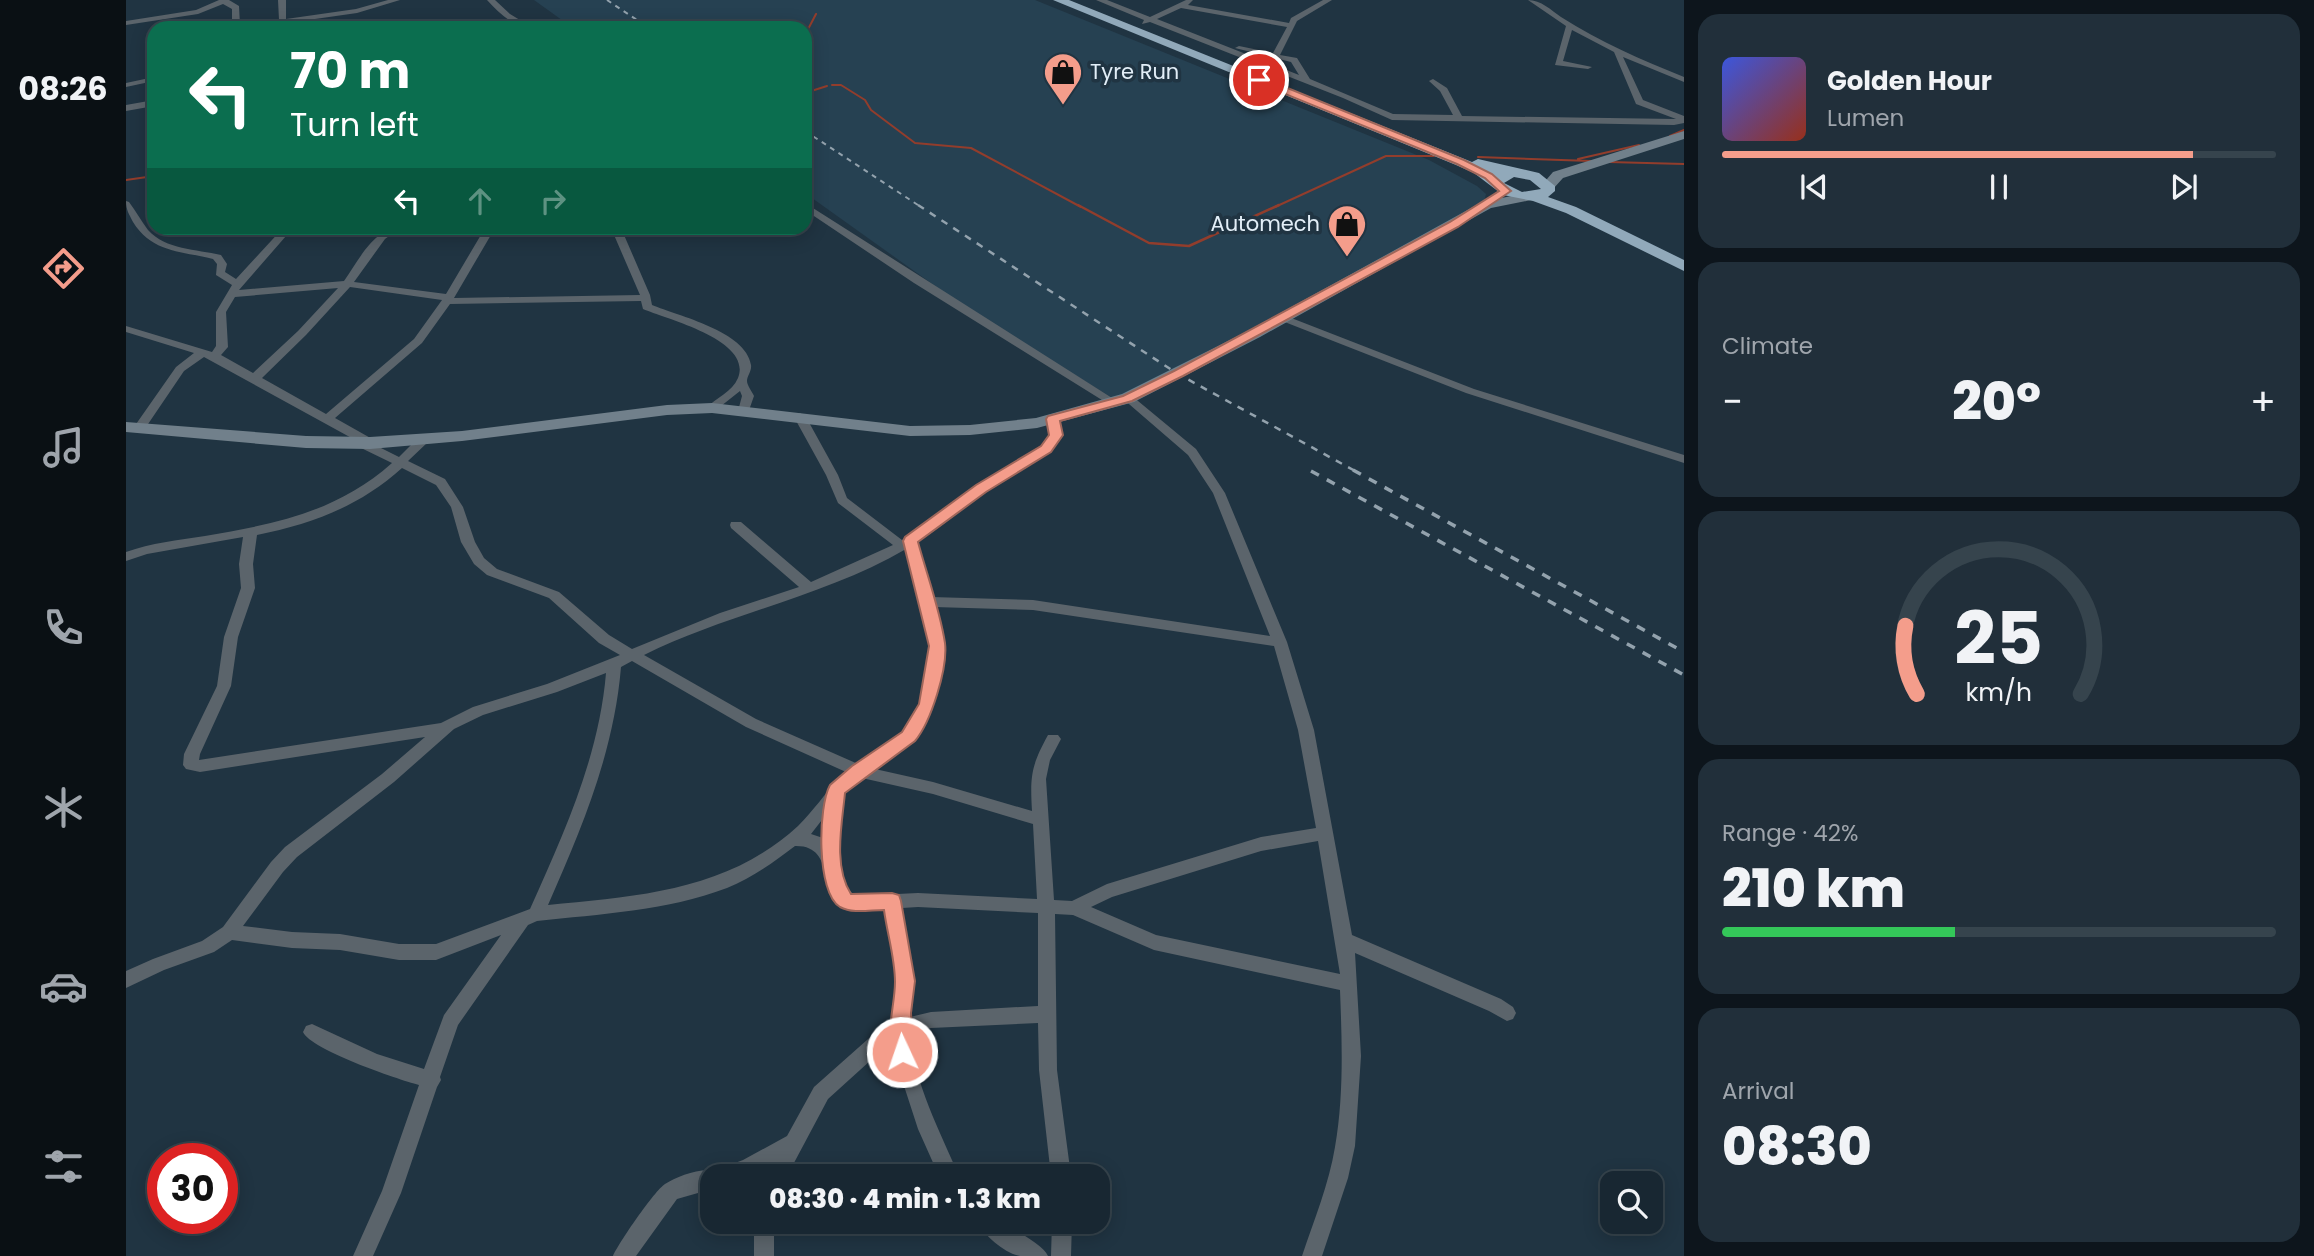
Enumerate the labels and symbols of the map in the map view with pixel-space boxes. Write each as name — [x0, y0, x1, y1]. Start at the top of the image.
pin — [1229, 50, 1289, 110]
shop icon: Tyre Run — [1042, 51, 1084, 106]
place label: Tyre Run — [1090, 57, 1179, 86]
shop icon: Automech — [1326, 203, 1368, 258]
place label: Automech — [1210, 209, 1320, 238]
position arrow — [865, 1015, 939, 1089]
speed limit sign: 30 — [147, 1143, 238, 1234]

